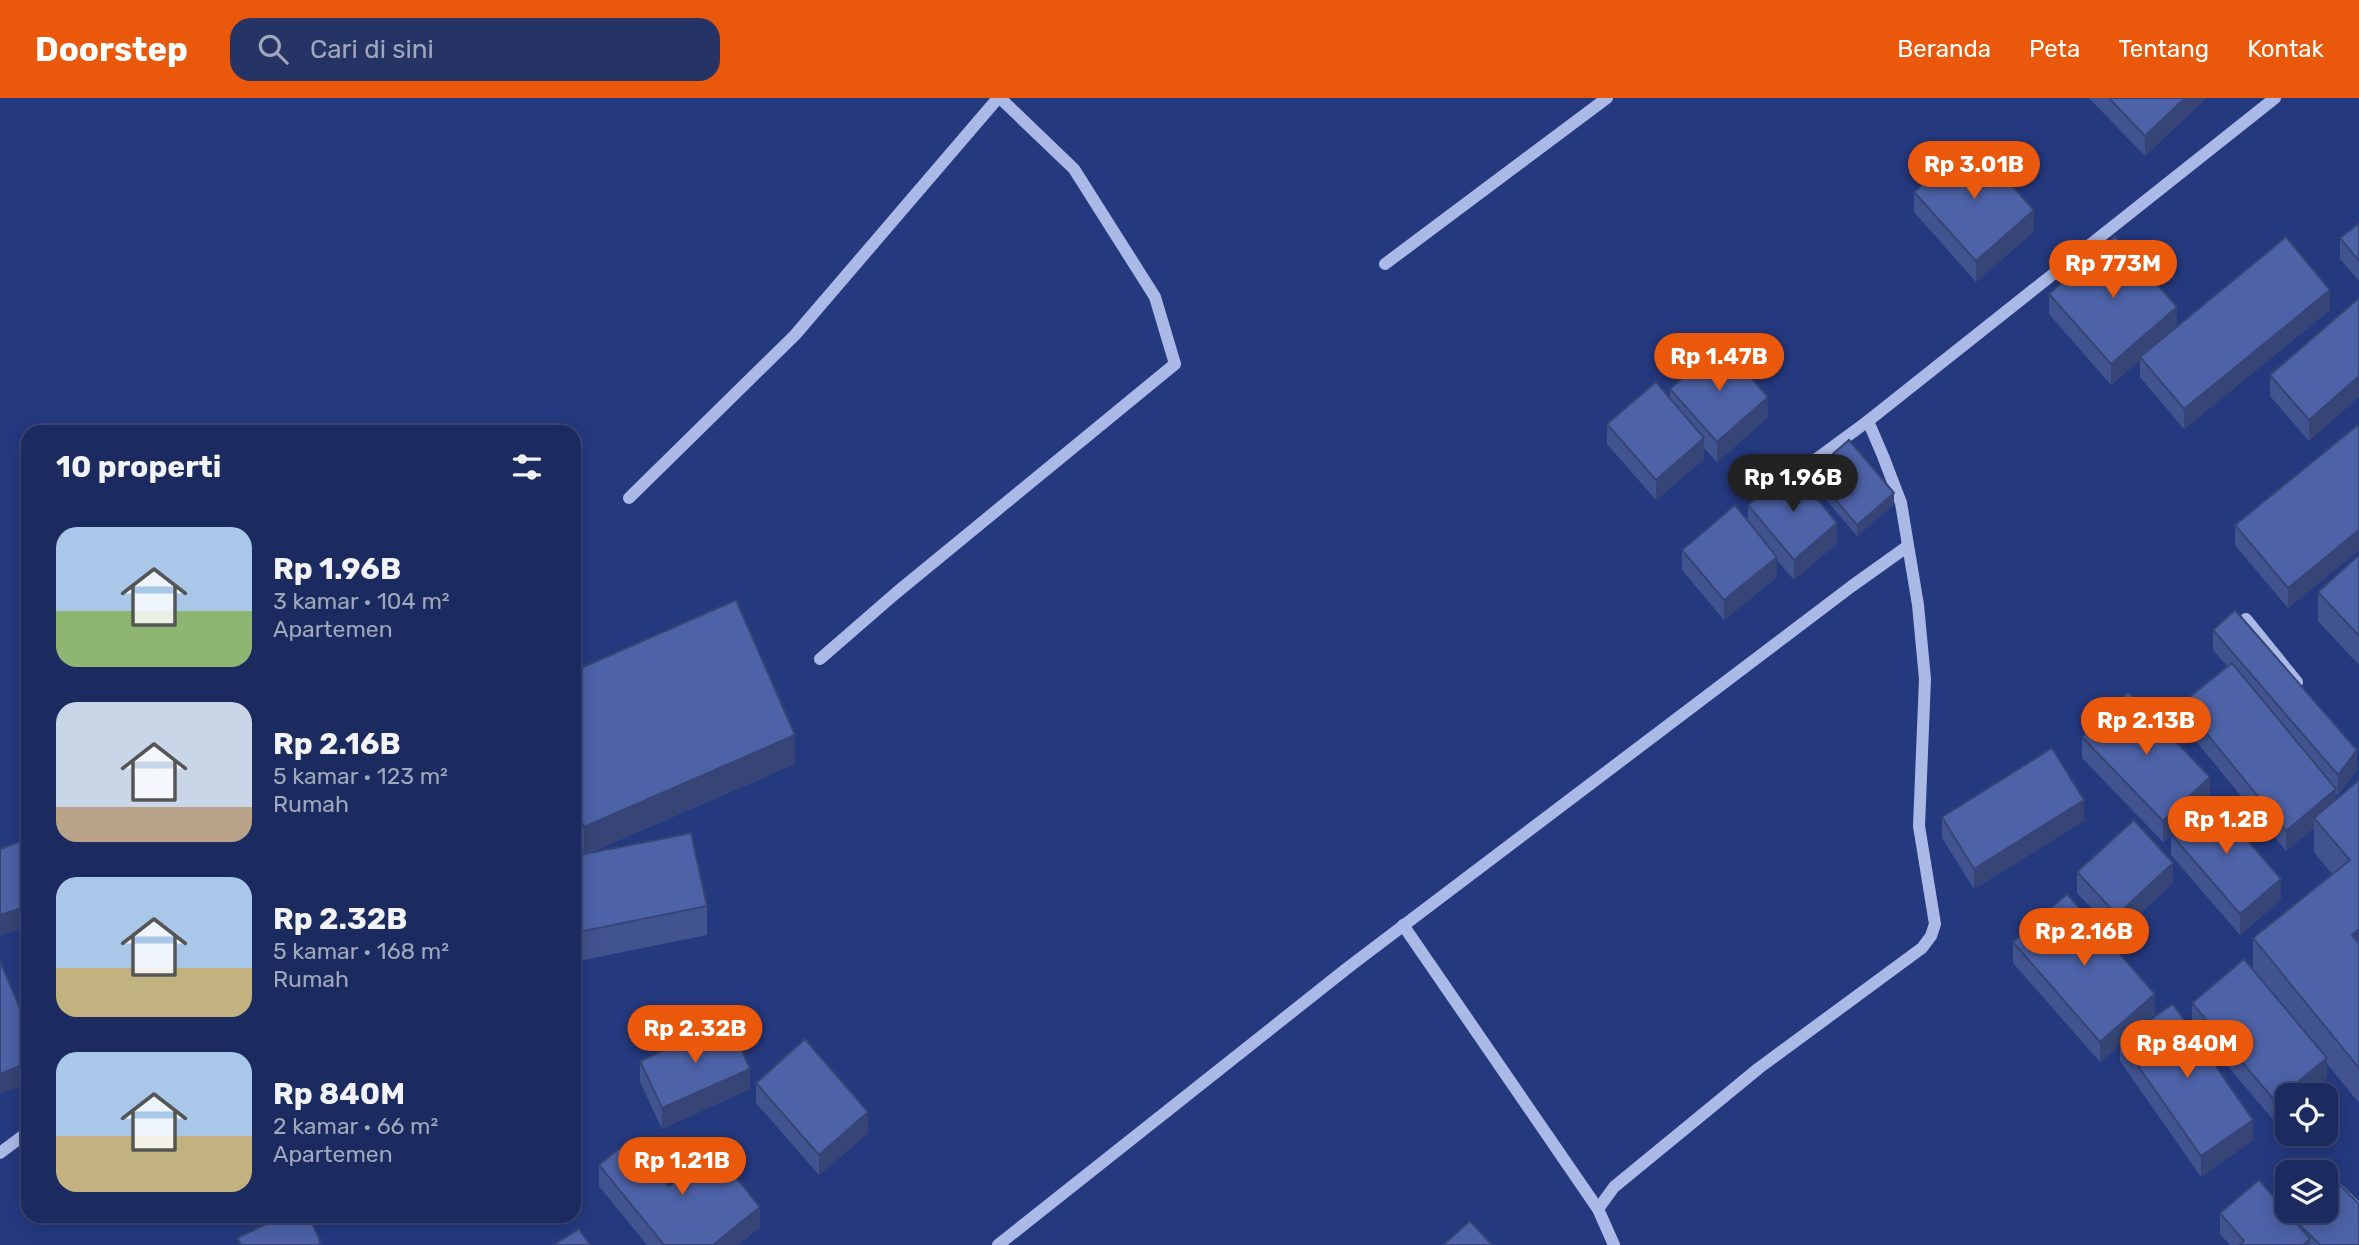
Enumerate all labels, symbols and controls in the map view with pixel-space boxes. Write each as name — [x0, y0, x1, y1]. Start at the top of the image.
search box — [230, 18, 720, 81]
text: Doorstep — [35, 30, 188, 69]
icon: search — [254, 30, 292, 68]
text: Cari di sini — [310, 34, 434, 65]
text: Beranda — [1897, 35, 1991, 63]
text: Peta — [2029, 35, 2080, 63]
text: Tentang — [2118, 35, 2209, 63]
text: Kontak — [2247, 35, 2324, 63]
pin: Rp 3.01B — [1902, 141, 2046, 201]
text: Rp 3.01B — [1924, 150, 2024, 178]
pin: Rp 773M — [2048, 240, 2178, 300]
text: Rp 773M — [2065, 249, 2161, 277]
pin: Rp 1.47B — [1647, 334, 1791, 393]
text: Rp 1.47B — [1670, 342, 1768, 370]
icon: filters — [508, 448, 546, 486]
text: 10 properti — [56, 449, 221, 485]
pin: Rp 1.96B — [1721, 454, 1865, 514]
text: Rp 1.96B — [1744, 463, 1842, 491]
text: Rp 1.96B — [273, 551, 401, 587]
icon: home — [112, 555, 196, 639]
text: 3 kamar · 104 m² — [273, 587, 450, 615]
text: Apartemen — [273, 615, 393, 643]
pin: Rp 2.13B — [2074, 698, 2218, 757]
text: Rp 2.13B — [2097, 706, 2195, 734]
text: Rp 2.16B — [273, 726, 401, 762]
icon: home — [112, 730, 196, 814]
text: 5 kamar · 123 m² — [273, 762, 448, 790]
text: Rumah — [273, 790, 349, 818]
pin: Rp 1.2B — [2161, 796, 2291, 856]
text: Rp 1.2B — [2184, 805, 2268, 833]
text: Rp 2.32B — [273, 901, 407, 937]
icon: home — [112, 905, 196, 989]
pin: Rp 2.16B — [2012, 908, 2156, 968]
text: Rp 2.16B — [2035, 917, 2133, 945]
text: 5 kamar · 168 m² — [273, 937, 449, 965]
text: Rumah — [273, 965, 349, 993]
pin: Rp 2.32B — [623, 1006, 767, 1065]
text: Rp 2.32B — [643, 1014, 747, 1042]
pin: Rp 840M — [2122, 1020, 2252, 1080]
text: Rp 840M — [2136, 1029, 2238, 1057]
text: Rp 840M — [273, 1076, 405, 1112]
icon: home — [112, 1080, 196, 1164]
map controls — [2275, 1083, 2338, 1223]
button: locate — [2275, 1083, 2338, 1146]
text: 2 kamar · 66 m² — [273, 1112, 438, 1140]
pin: Rp 1.21B — [610, 1138, 754, 1197]
text: Apartemen — [273, 1140, 393, 1168]
text: Rp 1.21B — [634, 1146, 730, 1174]
button: layers — [2275, 1160, 2338, 1223]

